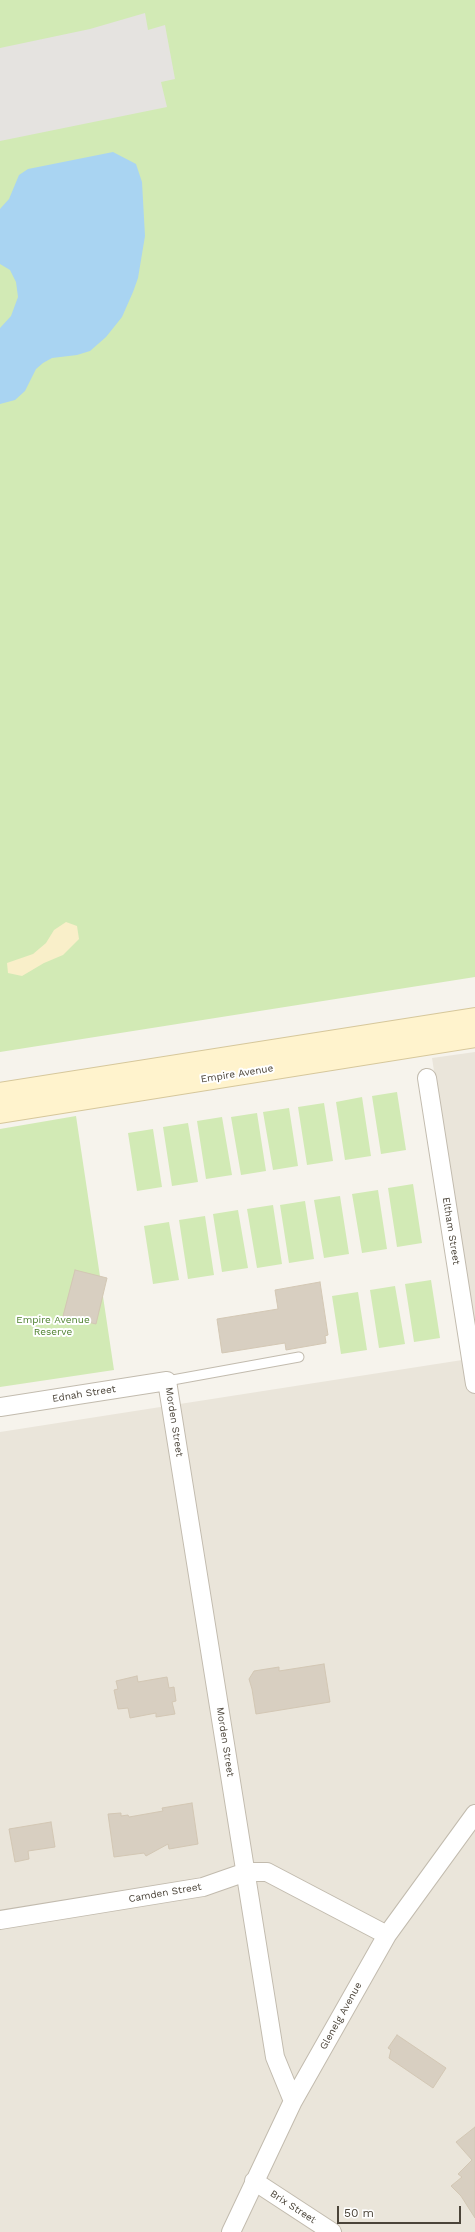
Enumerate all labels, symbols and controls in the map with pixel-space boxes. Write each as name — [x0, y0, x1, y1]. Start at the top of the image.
street label: Empire Avenue — [200, 1062, 274, 1086]
street label: Eltham Street — [440, 1196, 462, 1266]
park label: Empire Avenue Reserve — [16, 1314, 90, 1338]
street label: Ednah Street — [51, 1383, 117, 1405]
street label: Morden Street — [163, 1386, 185, 1458]
street label: Morden Street — [214, 1706, 236, 1778]
street label: Camden Street — [128, 1881, 202, 1905]
street label: Glenelg Avenue — [318, 1980, 364, 2052]
street label: Brix Street — [268, 2188, 318, 2226]
scale bar — [339, 2198, 463, 2224]
text: 50 m — [344, 2206, 374, 2220]

